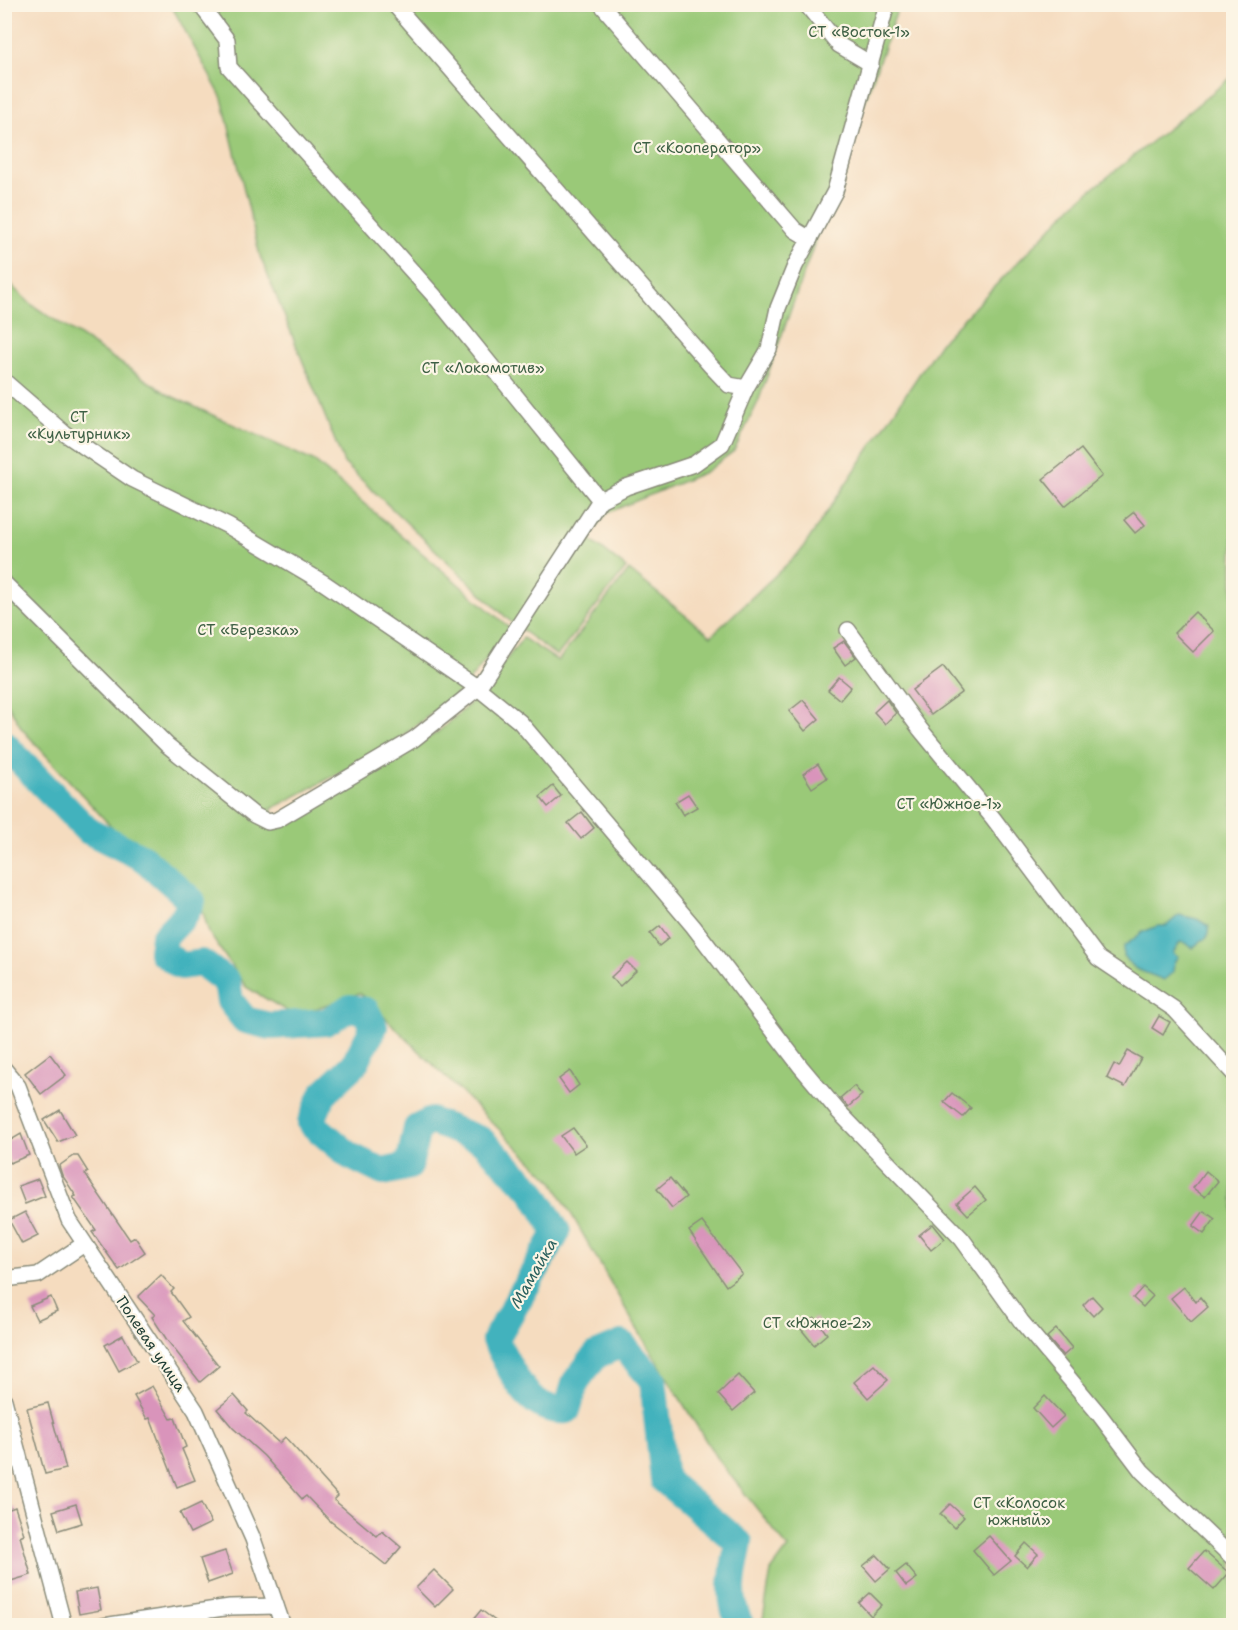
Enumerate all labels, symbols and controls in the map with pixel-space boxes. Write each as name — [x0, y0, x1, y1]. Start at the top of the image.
park label: СТ «Восток-1» — [808, 22, 910, 42]
park label: СТ «Кооператор» — [633, 138, 761, 158]
park label: СТ «Локомотив» — [421, 358, 545, 378]
park label: СТ «Культурник» — [28, 407, 130, 444]
park label: СТ «Березка» — [197, 620, 299, 640]
park label: СТ «Южное-1» — [897, 794, 1001, 814]
water label: Мамайка — [505, 1235, 562, 1312]
street label: Полевая улица — [112, 1292, 191, 1396]
park label: СТ «Южное-2» — [763, 1313, 871, 1333]
park label: СТ «Колосок южный» — [973, 1493, 1065, 1530]

